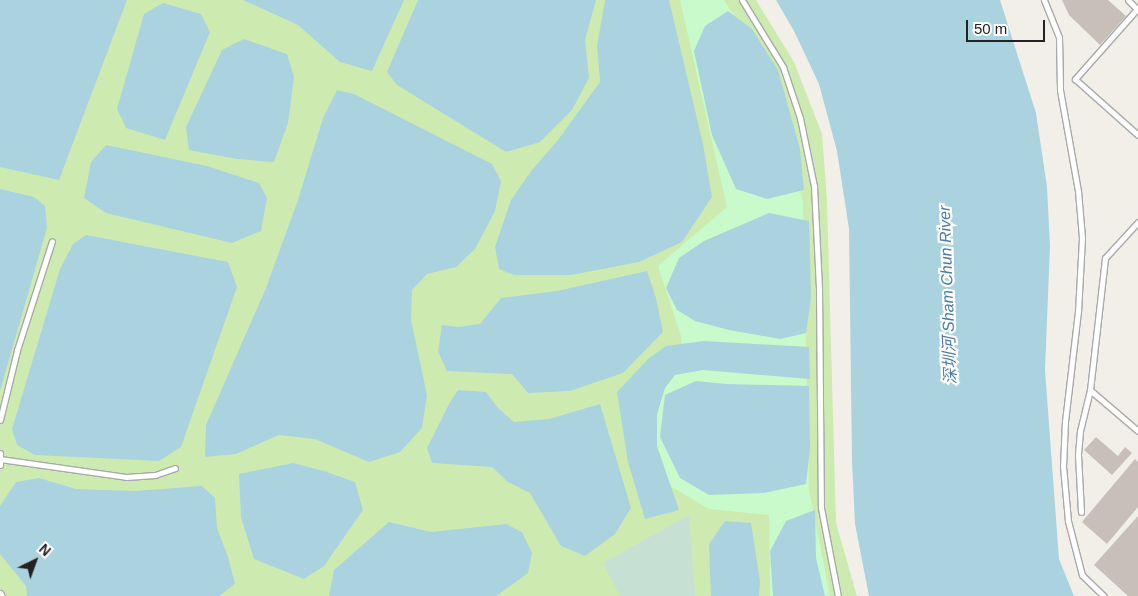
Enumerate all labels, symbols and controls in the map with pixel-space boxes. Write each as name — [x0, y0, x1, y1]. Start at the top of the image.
scale bar — [968, 10, 1047, 42]
text: 50 m — [974, 20, 1007, 37]
water label: 深圳河 Sham Chun River — [935, 205, 961, 385]
north arrow — [10, 536, 60, 586]
text: N — [36, 541, 54, 559]

